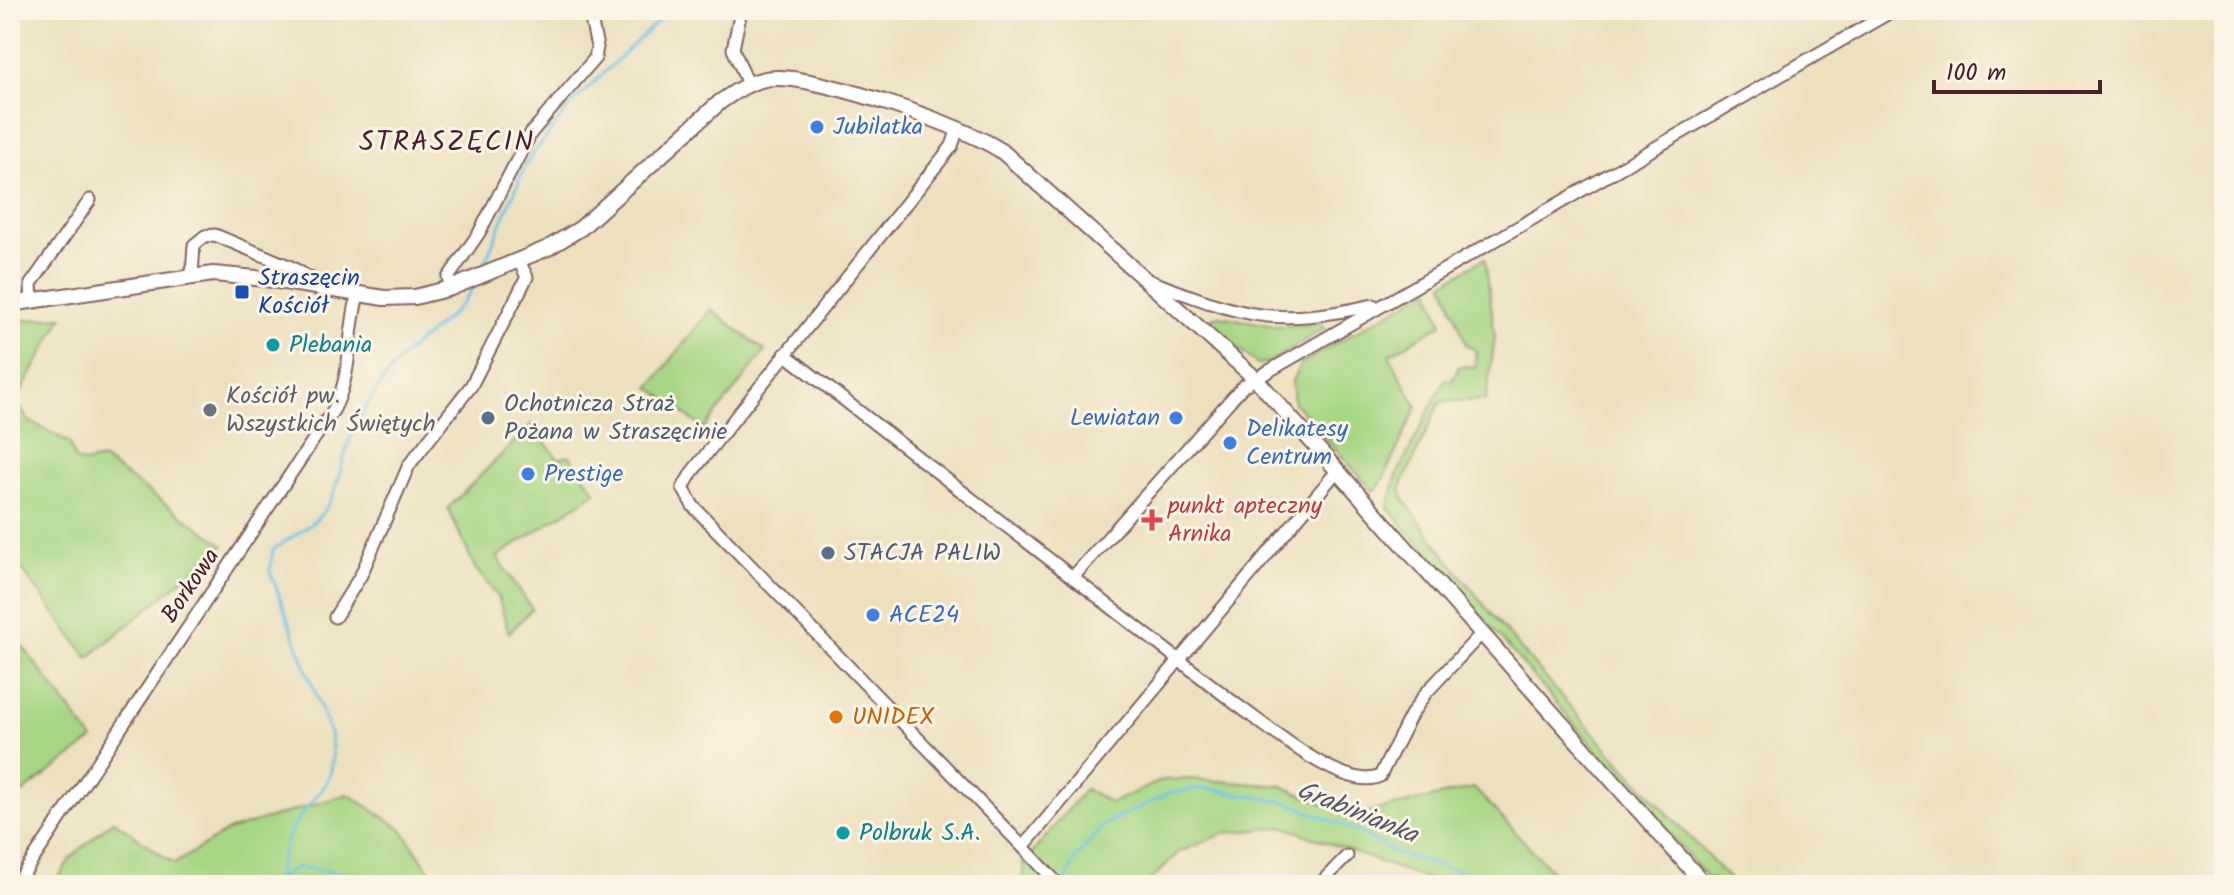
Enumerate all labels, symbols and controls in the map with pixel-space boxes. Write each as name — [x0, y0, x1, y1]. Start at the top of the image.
scale bar — [1934, 44, 2100, 94]
text: 100 m — [1946, 54, 2006, 93]
place label: Jubilatka — [833, 108, 923, 147]
marker: Jubilatka — [808, 118, 826, 136]
district label: STRASZĘCIN — [359, 120, 535, 165]
place label: Straszęcin Kościół — [258, 259, 360, 326]
marker: Straszęcin Kościół — [233, 283, 251, 301]
place label: Plebania — [289, 326, 372, 365]
marker: Plebania — [264, 336, 282, 354]
place label: Kościół pw. Wszystkich Świętych — [226, 377, 436, 444]
place label: Ochotnicza Straż Pożana w Straszęcinie — [504, 385, 727, 452]
place label: Lewiatan — [1070, 399, 1160, 438]
marker: Kościół pw. Wszystkich Świętych — [201, 401, 219, 419]
marker: Ochotnicza Straż Pożana w Straszęcinie — [479, 409, 497, 427]
marker: Lewiatan — [1167, 409, 1185, 427]
place label: Delikatesy Centrum — [1246, 410, 1349, 477]
marker: Delikatesy Centrum — [1221, 434, 1239, 452]
place label: Prestige — [544, 455, 623, 494]
marker: Prestige — [519, 465, 537, 483]
place label: punkt apteczny Arnika — [1167, 487, 1323, 554]
marker: punkt apteczny Arnika — [1143, 511, 1161, 529]
place label: STACJA PALIW — [844, 534, 1001, 573]
street label: Borkowa — [151, 540, 231, 632]
marker: STACJA PALIW — [819, 544, 837, 562]
place label: ACE24 — [889, 596, 959, 635]
marker: ACE24 — [864, 606, 882, 624]
place label: UNIDEX — [852, 698, 936, 737]
marker: UNIDEX — [827, 708, 845, 726]
water label: Grabinianka — [1290, 770, 1425, 857]
place label: Polbruk S.A. — [859, 814, 980, 853]
marker: Polbruk S.A. — [834, 824, 852, 842]

